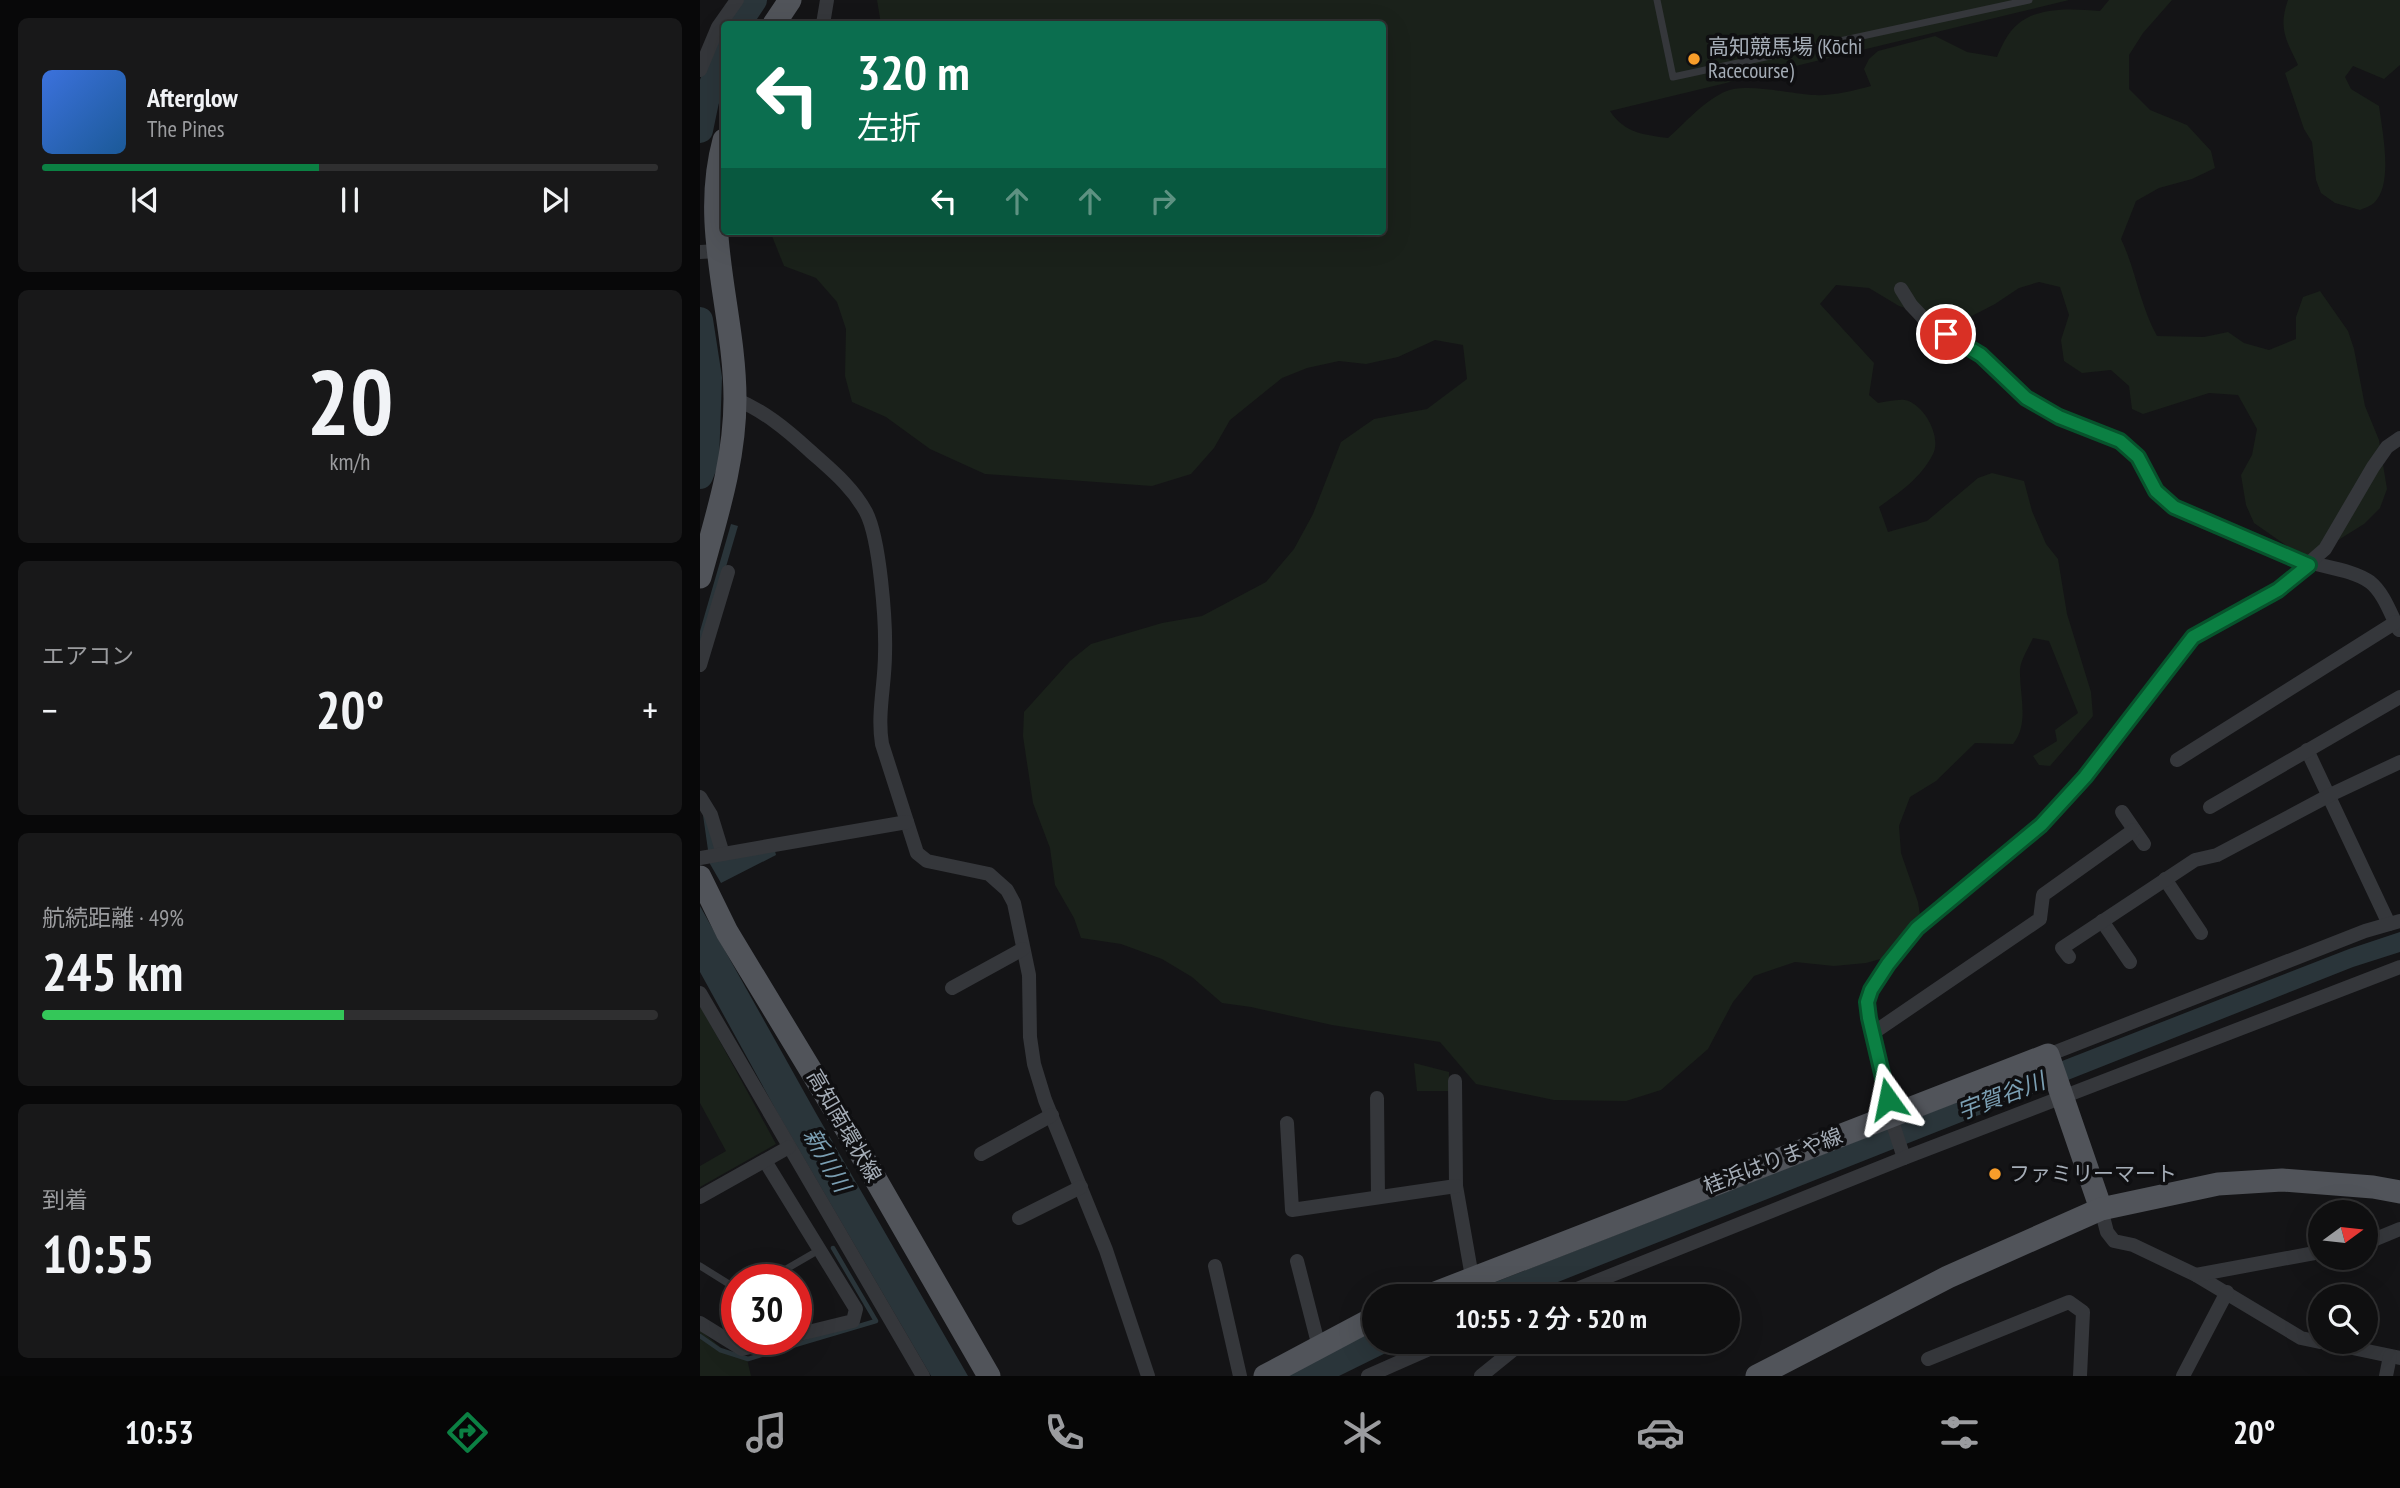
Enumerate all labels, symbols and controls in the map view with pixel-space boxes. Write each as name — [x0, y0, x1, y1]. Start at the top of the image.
place label: 高知競馬場 (Kōchi Racecourse) — [1708, 33, 1862, 84]
text: 320 m — [857, 40, 970, 104]
icon: left — [742, 49, 833, 140]
marker: 高知競馬場 (Kōchi Racecourse) — [1686, 51, 1702, 67]
text: Afterglow — [147, 81, 238, 114]
text: 左折 — [857, 106, 921, 148]
text: The Pines — [147, 114, 225, 143]
icon: previous — [126, 181, 164, 219]
icon: pause — [331, 181, 369, 219]
icon: next — [536, 181, 574, 219]
icon: left — [925, 182, 963, 220]
icon: ahead — [998, 182, 1036, 220]
icon: ahead — [1071, 182, 1109, 220]
icon: right — [1144, 182, 1182, 220]
pin — [1916, 304, 1976, 364]
icon: arrive — [1927, 315, 1965, 353]
text: 20 — [307, 342, 394, 460]
text: km/h — [330, 447, 370, 476]
text: エアコン — [42, 641, 134, 670]
text: 20° — [316, 676, 384, 743]
text: − — [42, 685, 58, 734]
text: + — [642, 685, 658, 734]
text: 航続距離 · 49% — [42, 903, 184, 932]
text: 245 km — [42, 938, 183, 1005]
position arrow — [1851, 1062, 1925, 1136]
street label: 高知南環状線 — [801, 1064, 888, 1187]
water label: 宇賀谷川 — [1953, 1064, 2052, 1126]
street label: 桂浜はりまや線 — [1699, 1122, 1846, 1199]
water label: 新川川 — [798, 1123, 859, 1199]
place label: ファミリーマート — [2009, 1160, 2177, 1187]
marker: ファミリーマート — [1987, 1166, 2003, 1182]
text: 到着 — [42, 1185, 88, 1214]
north arrow — [2308, 1200, 2378, 1270]
map controls — [2308, 1200, 2378, 1354]
text: 10:55 — [42, 1220, 154, 1287]
speed limit sign: 30 — [721, 1264, 812, 1355]
button: search — [2308, 1284, 2378, 1354]
text: 10:55 · 2 分 · 520 m — [1455, 1302, 1647, 1335]
icon: directions — [443, 1408, 492, 1457]
icon: music — [742, 1408, 791, 1457]
icon: phone — [1040, 1408, 1089, 1457]
icon: climate — [1338, 1408, 1387, 1457]
icon: car — [1636, 1408, 1685, 1457]
icon: filters — [1935, 1408, 1984, 1457]
text: 10:53 — [125, 1411, 194, 1453]
text: 20° — [2233, 1411, 2275, 1453]

